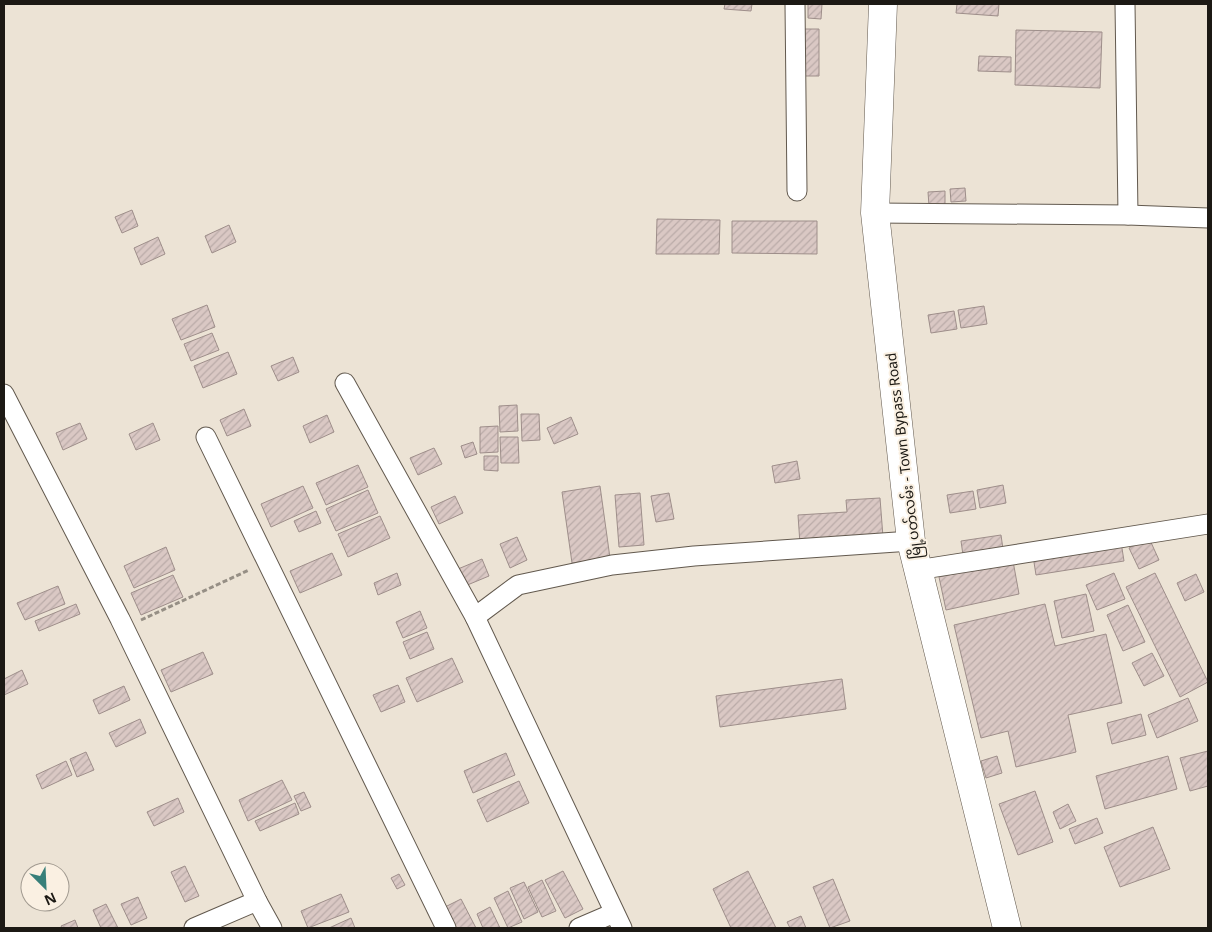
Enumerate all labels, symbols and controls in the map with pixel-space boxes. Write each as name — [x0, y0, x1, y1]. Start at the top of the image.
street label: မြို့ပတ်လမ်း - Town Bypass Road — [881, 351, 928, 560]
north arrow — [20, 862, 70, 912]
text: N — [41, 888, 60, 910]

